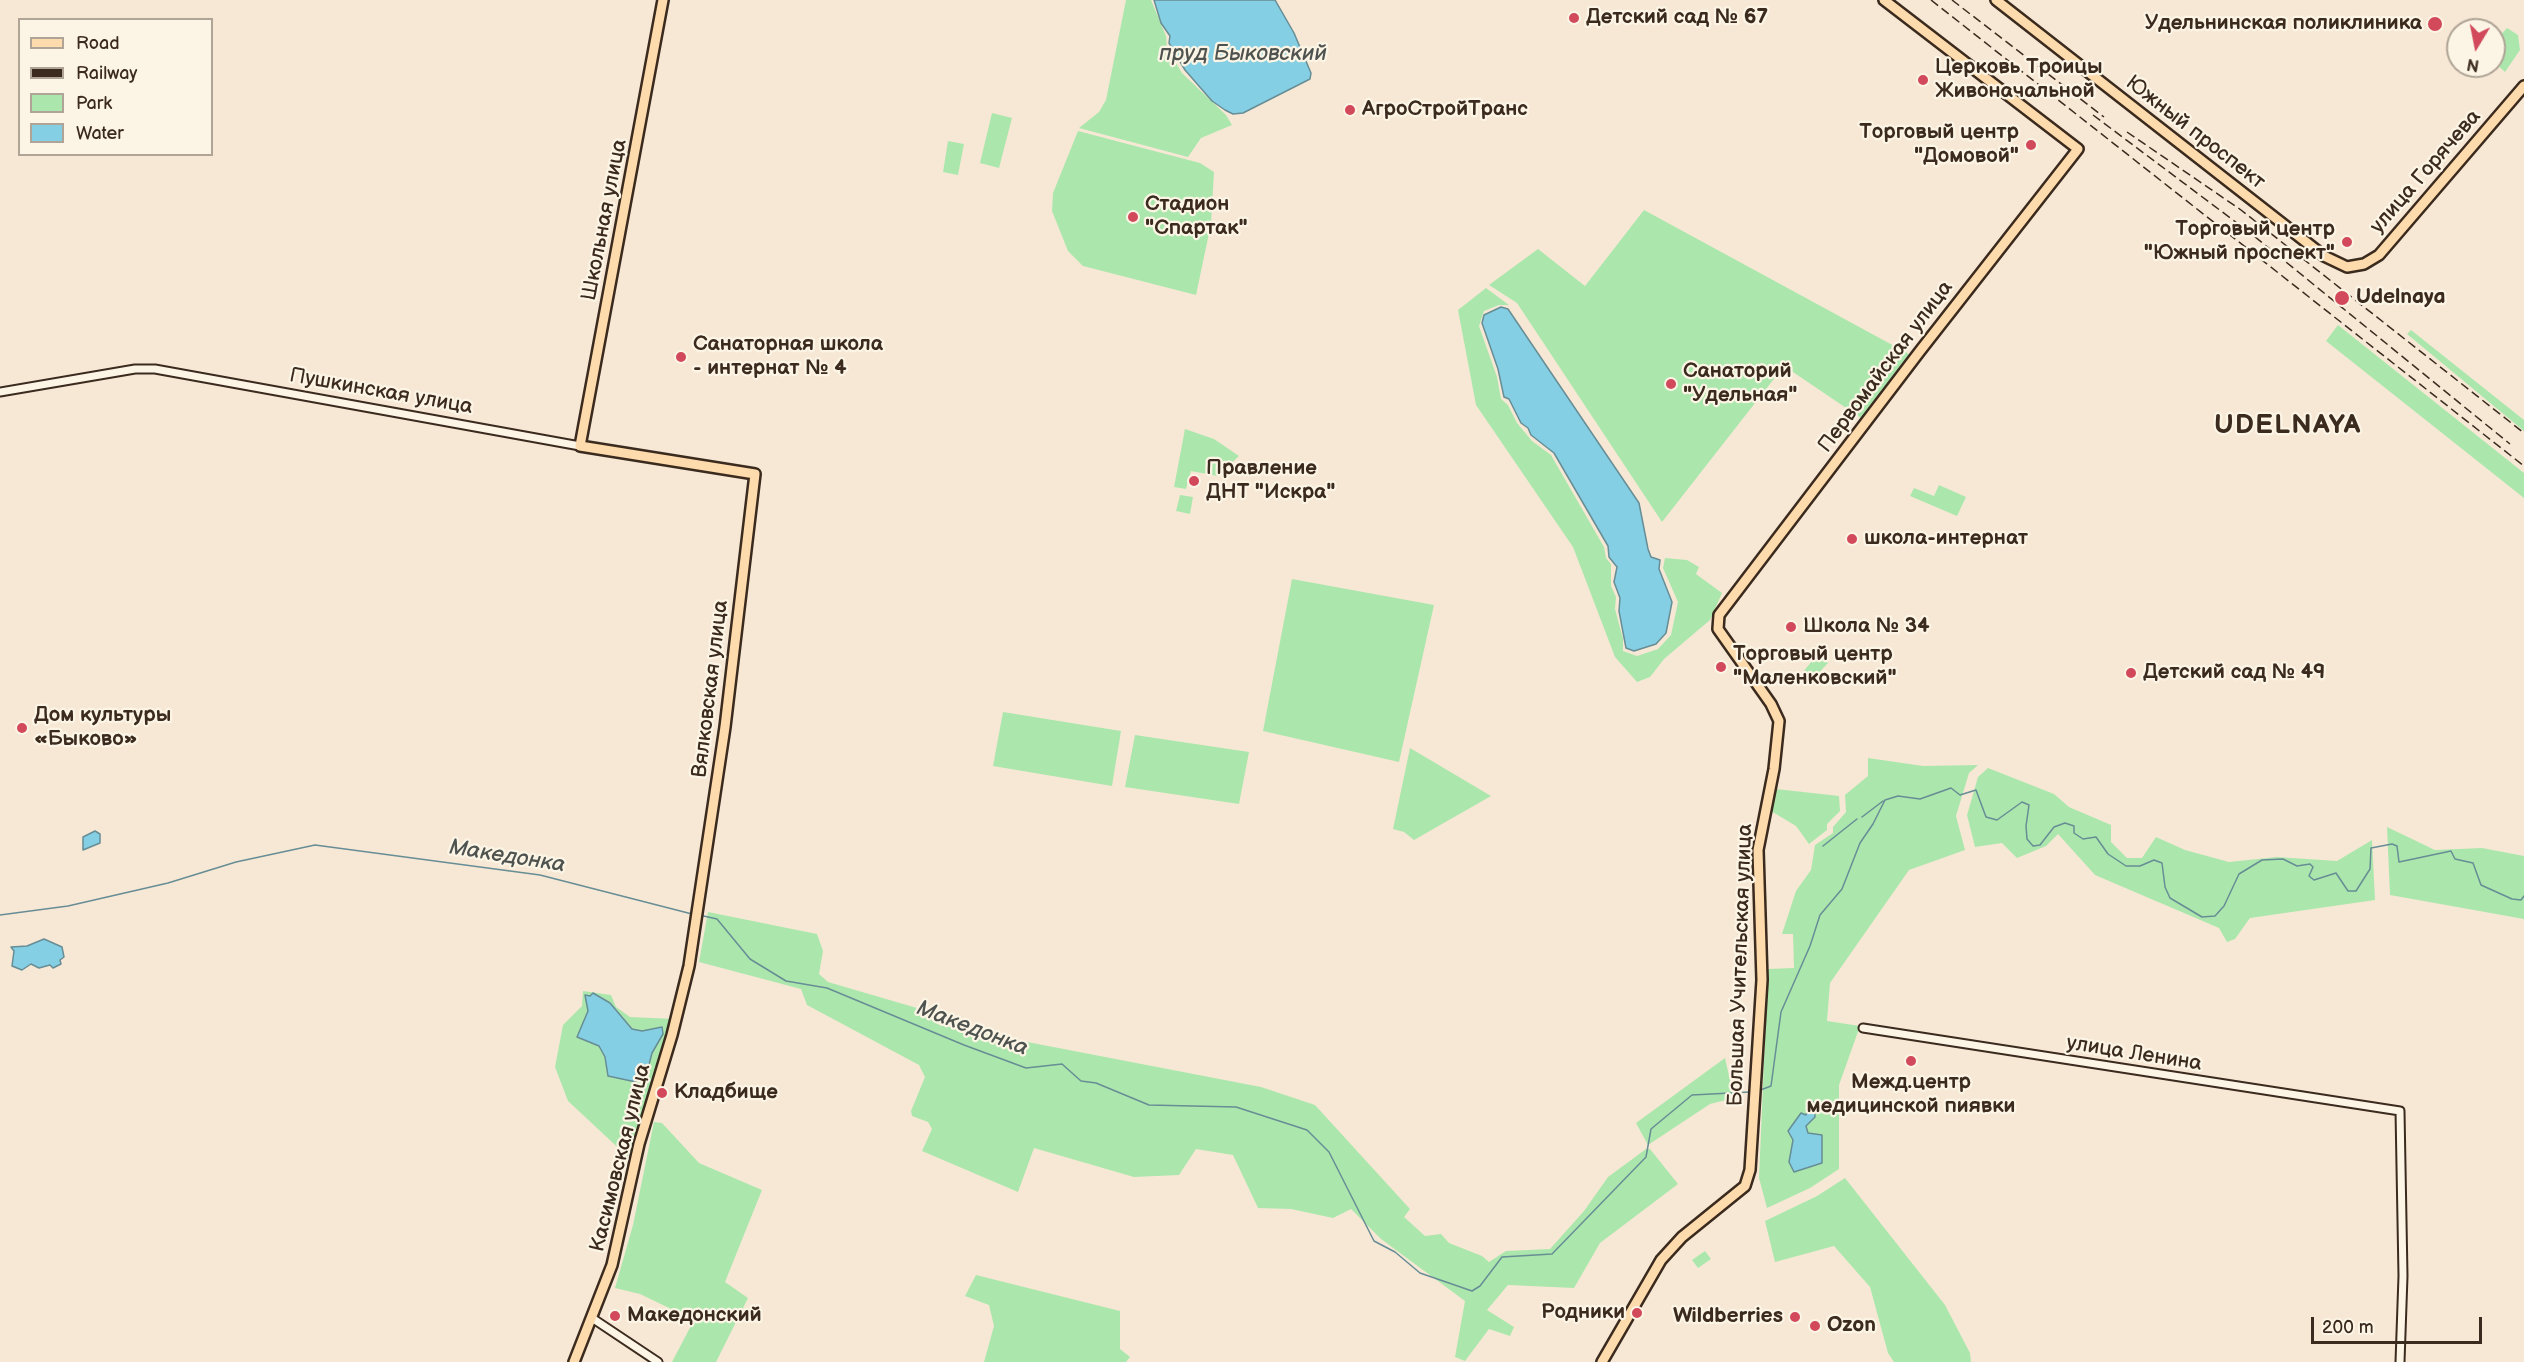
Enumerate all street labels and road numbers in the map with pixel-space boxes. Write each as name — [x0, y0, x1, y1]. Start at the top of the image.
street label: Южный проспект — [2120, 71, 2270, 195]
street label: улица Горячева — [2365, 105, 2487, 239]
street label: Школьная улица — [577, 137, 633, 303]
street label: Первомайская улица — [1813, 276, 1959, 458]
street label: Пушкинская улица — [288, 363, 474, 421]
street label: Вялковская улица — [688, 599, 734, 779]
street label: Большая Учительская улица — [1723, 823, 1759, 1107]
street label: улица Ленина — [2065, 1031, 2203, 1077]
street label: Касимовская улица — [585, 1061, 657, 1255]

